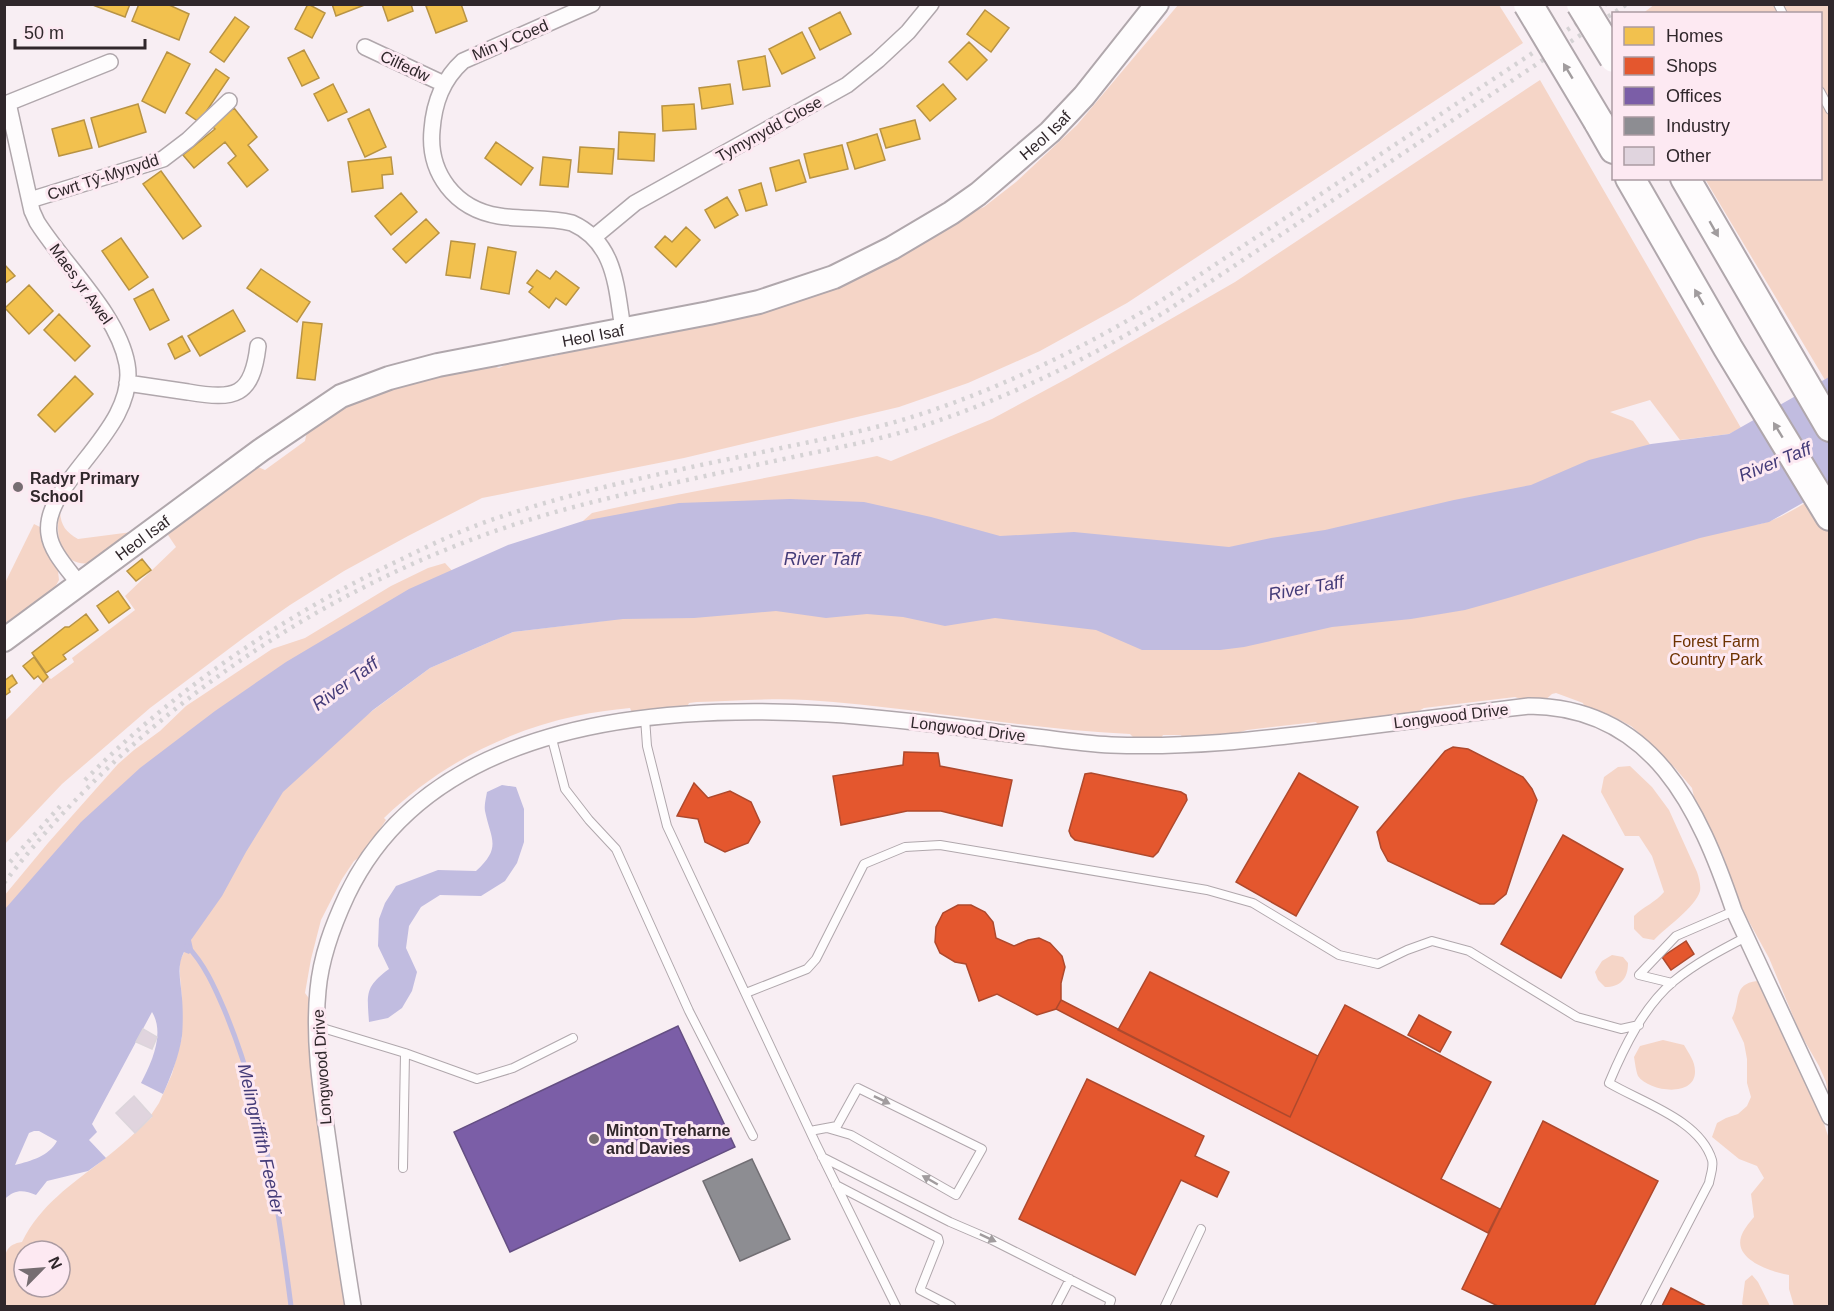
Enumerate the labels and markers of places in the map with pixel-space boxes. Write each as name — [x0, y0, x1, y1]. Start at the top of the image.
place label: Radyr Primary School — [30, 470, 139, 505]
marker: Radyr Primary School — [11, 480, 25, 494]
place label: Minton Treharne and Davies — [606, 1122, 731, 1157]
marker: Minton Treharne and Davies — [587, 1132, 601, 1146]

